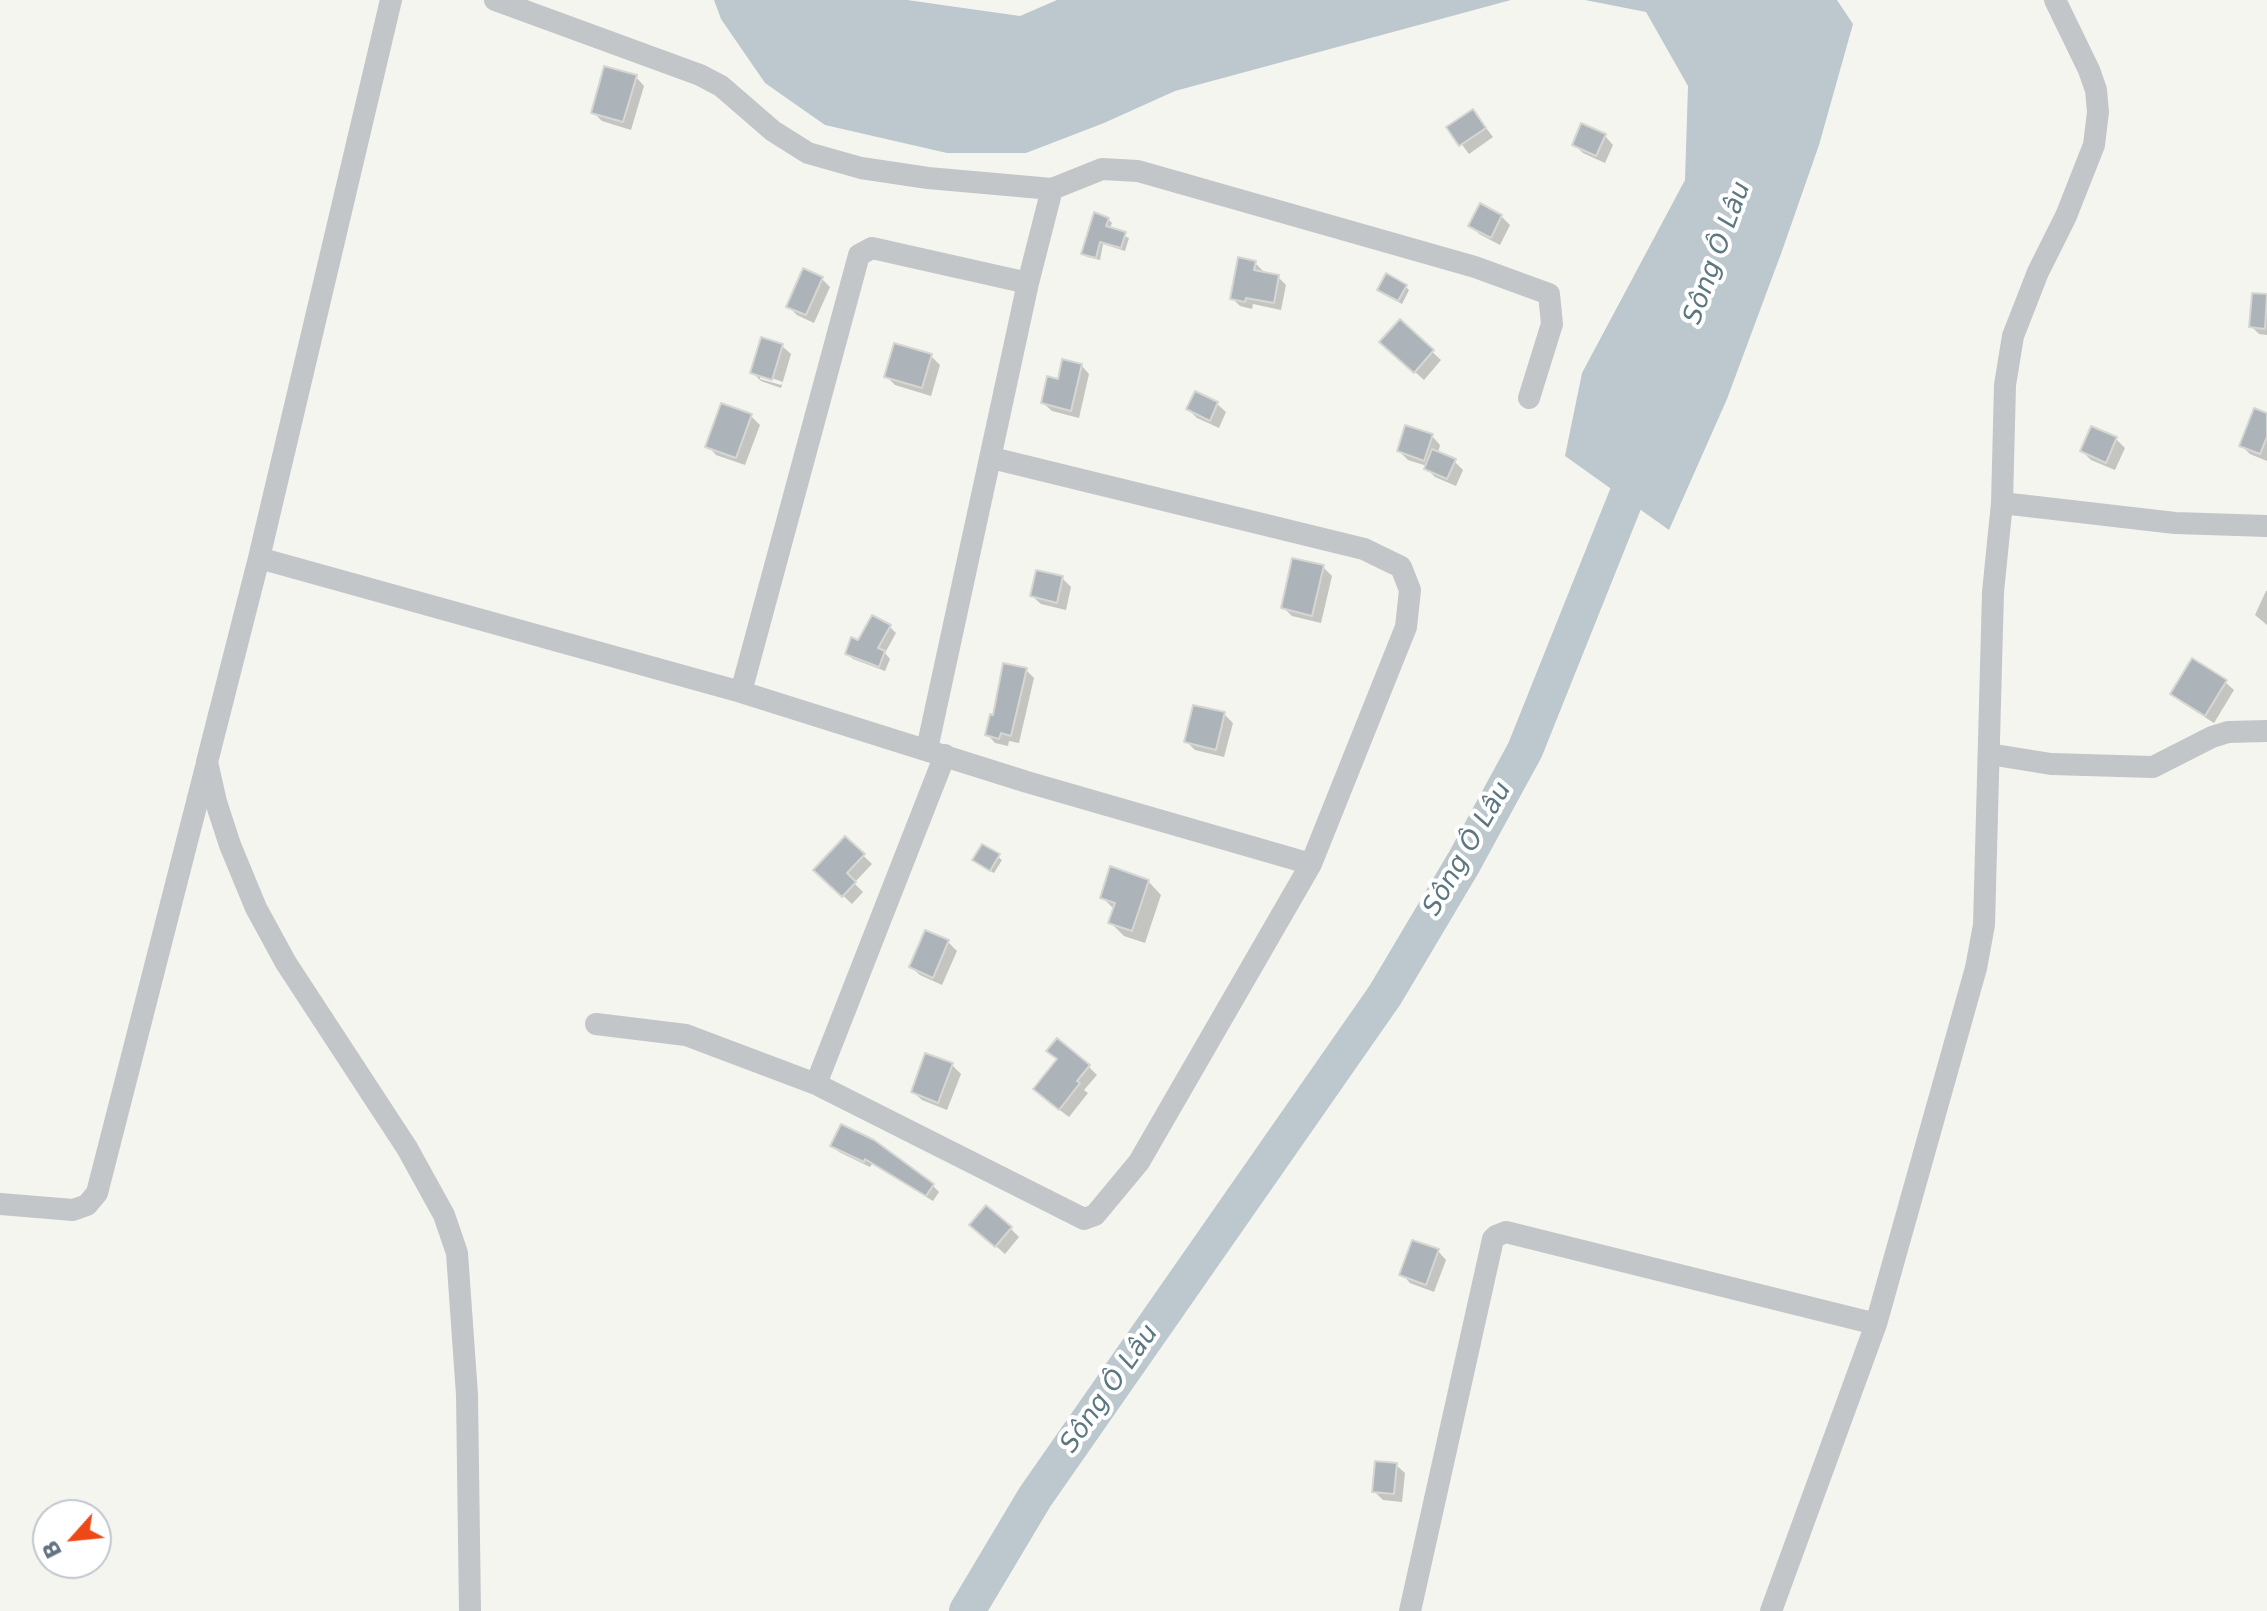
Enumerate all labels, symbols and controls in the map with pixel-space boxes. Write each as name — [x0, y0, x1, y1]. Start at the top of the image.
water label: Sông Ô Lâu — [1678, 178, 1758, 328]
water label: Sông Ô Lâu — [1417, 777, 1519, 921]
water label: Sông Ô Lâu — [1054, 1319, 1166, 1459]
north arrow — [32, 1499, 112, 1579]
text: B — [37, 1536, 67, 1562]

